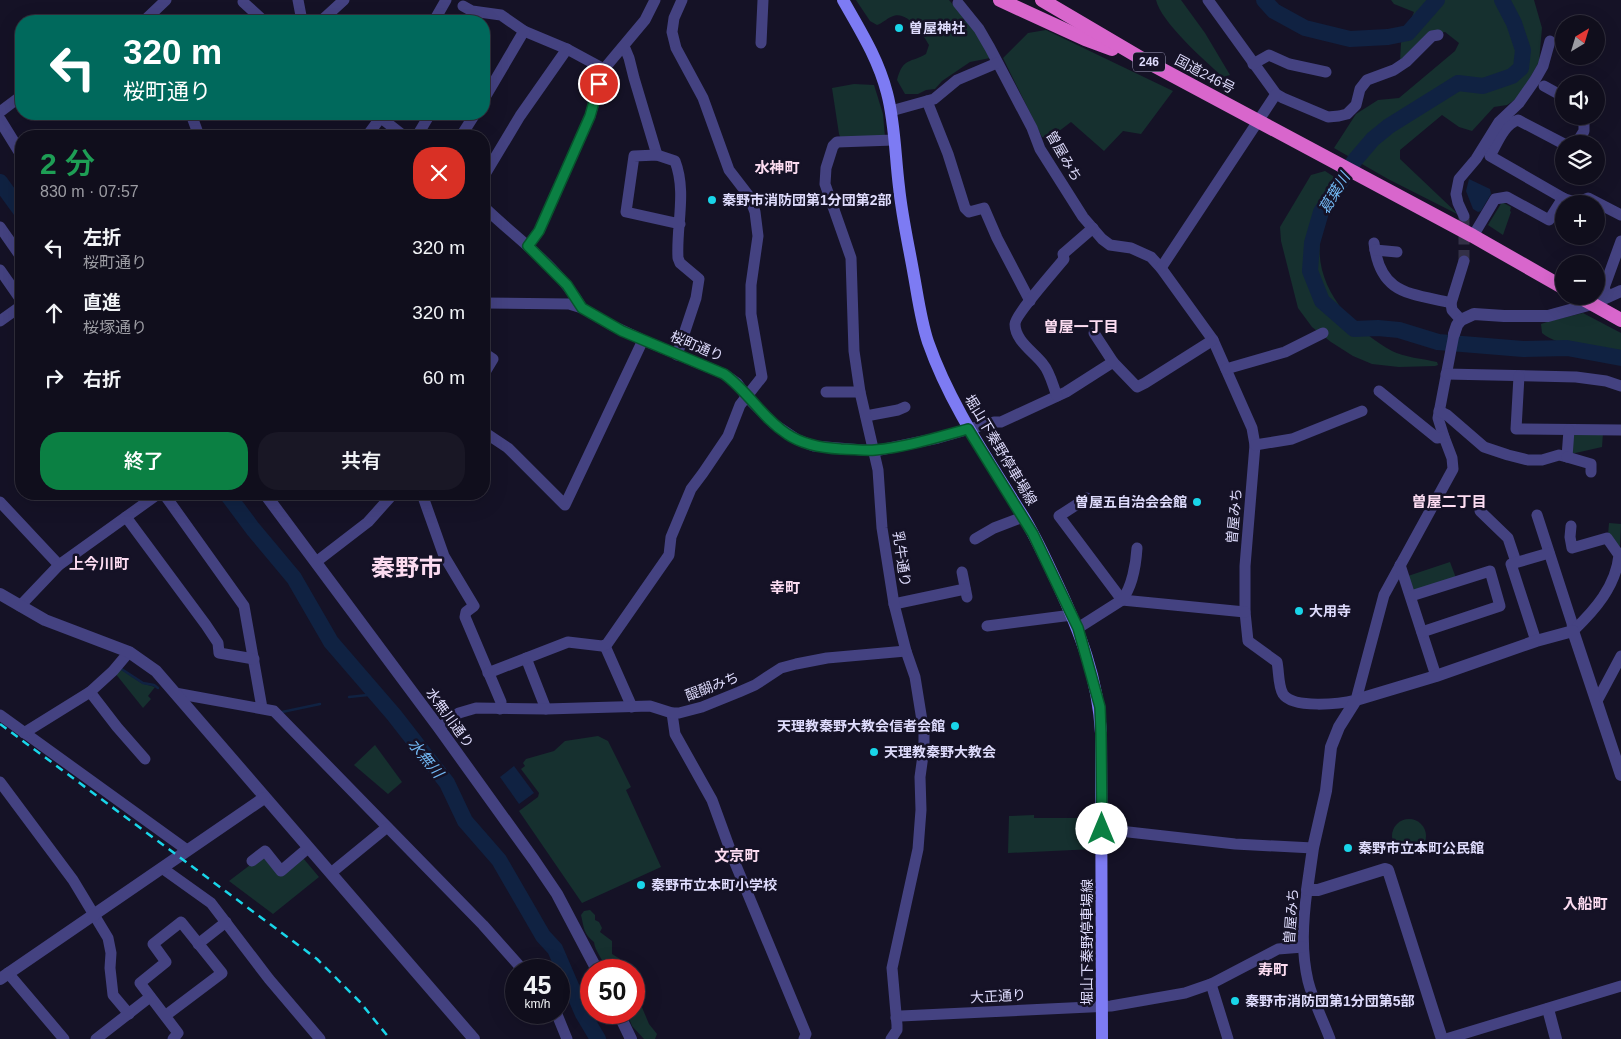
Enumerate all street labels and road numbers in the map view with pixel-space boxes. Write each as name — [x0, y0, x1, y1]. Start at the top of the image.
road number: 246 — [1133, 52, 1165, 72]
street label: 国道246号 — [1172, 52, 1238, 96]
street label: 曽屋みち — [1043, 128, 1085, 184]
street label: 桜町通り — [668, 328, 726, 364]
street label: 堀山下秦野停車場線 — [962, 392, 1040, 508]
street label: 曽屋みち — [1224, 487, 1244, 545]
street label: 乳牛通り — [890, 530, 914, 588]
street label: 醍醐みち — [683, 668, 741, 704]
street label: 水無川通り — [423, 685, 477, 751]
street label: 堀山下秦野停車場線 — [1079, 879, 1095, 1005]
street label: 曽屋みち — [1281, 888, 1301, 944]
street label: 大正通り — [970, 987, 1026, 1005]

